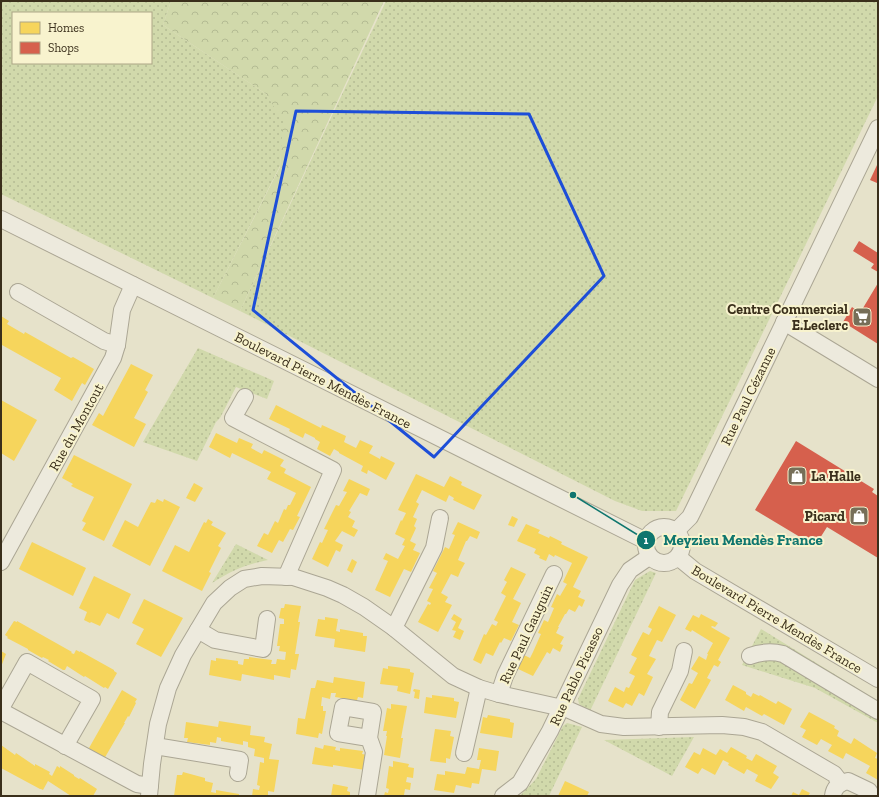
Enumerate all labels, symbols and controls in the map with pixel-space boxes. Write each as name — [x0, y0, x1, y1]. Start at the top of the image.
legend — [12, 12, 152, 64]
text: Homes — [48, 21, 84, 35]
text: Shops — [48, 41, 79, 55]
place label: Centre Commercial E.Leclerc — [727, 301, 848, 334]
supermarket icon: Centre Commercial E.Leclerc — [851, 306, 873, 328]
street label: Boulevard Pierre Mendès France — [232, 328, 414, 433]
street label: Rue Paul Cézanne — [717, 344, 780, 448]
street label: Rue du Montout — [45, 380, 108, 474]
shop icon: La Halle — [786, 465, 808, 487]
place label: La Halle — [811, 468, 861, 485]
shop icon: Picard — [848, 505, 870, 527]
place label: Picard — [805, 508, 845, 525]
callout: Meyzieu Mendès France — [636, 526, 831, 553]
text: Meyzieu Mendès France — [663, 531, 823, 549]
text: 1 — [644, 533, 649, 547]
street label: Boulevard Pierre Mendès France — [688, 562, 865, 677]
street label: Rue Paul Gauguin — [496, 582, 557, 687]
street label: Rue Pablo Picasso — [546, 624, 607, 728]

